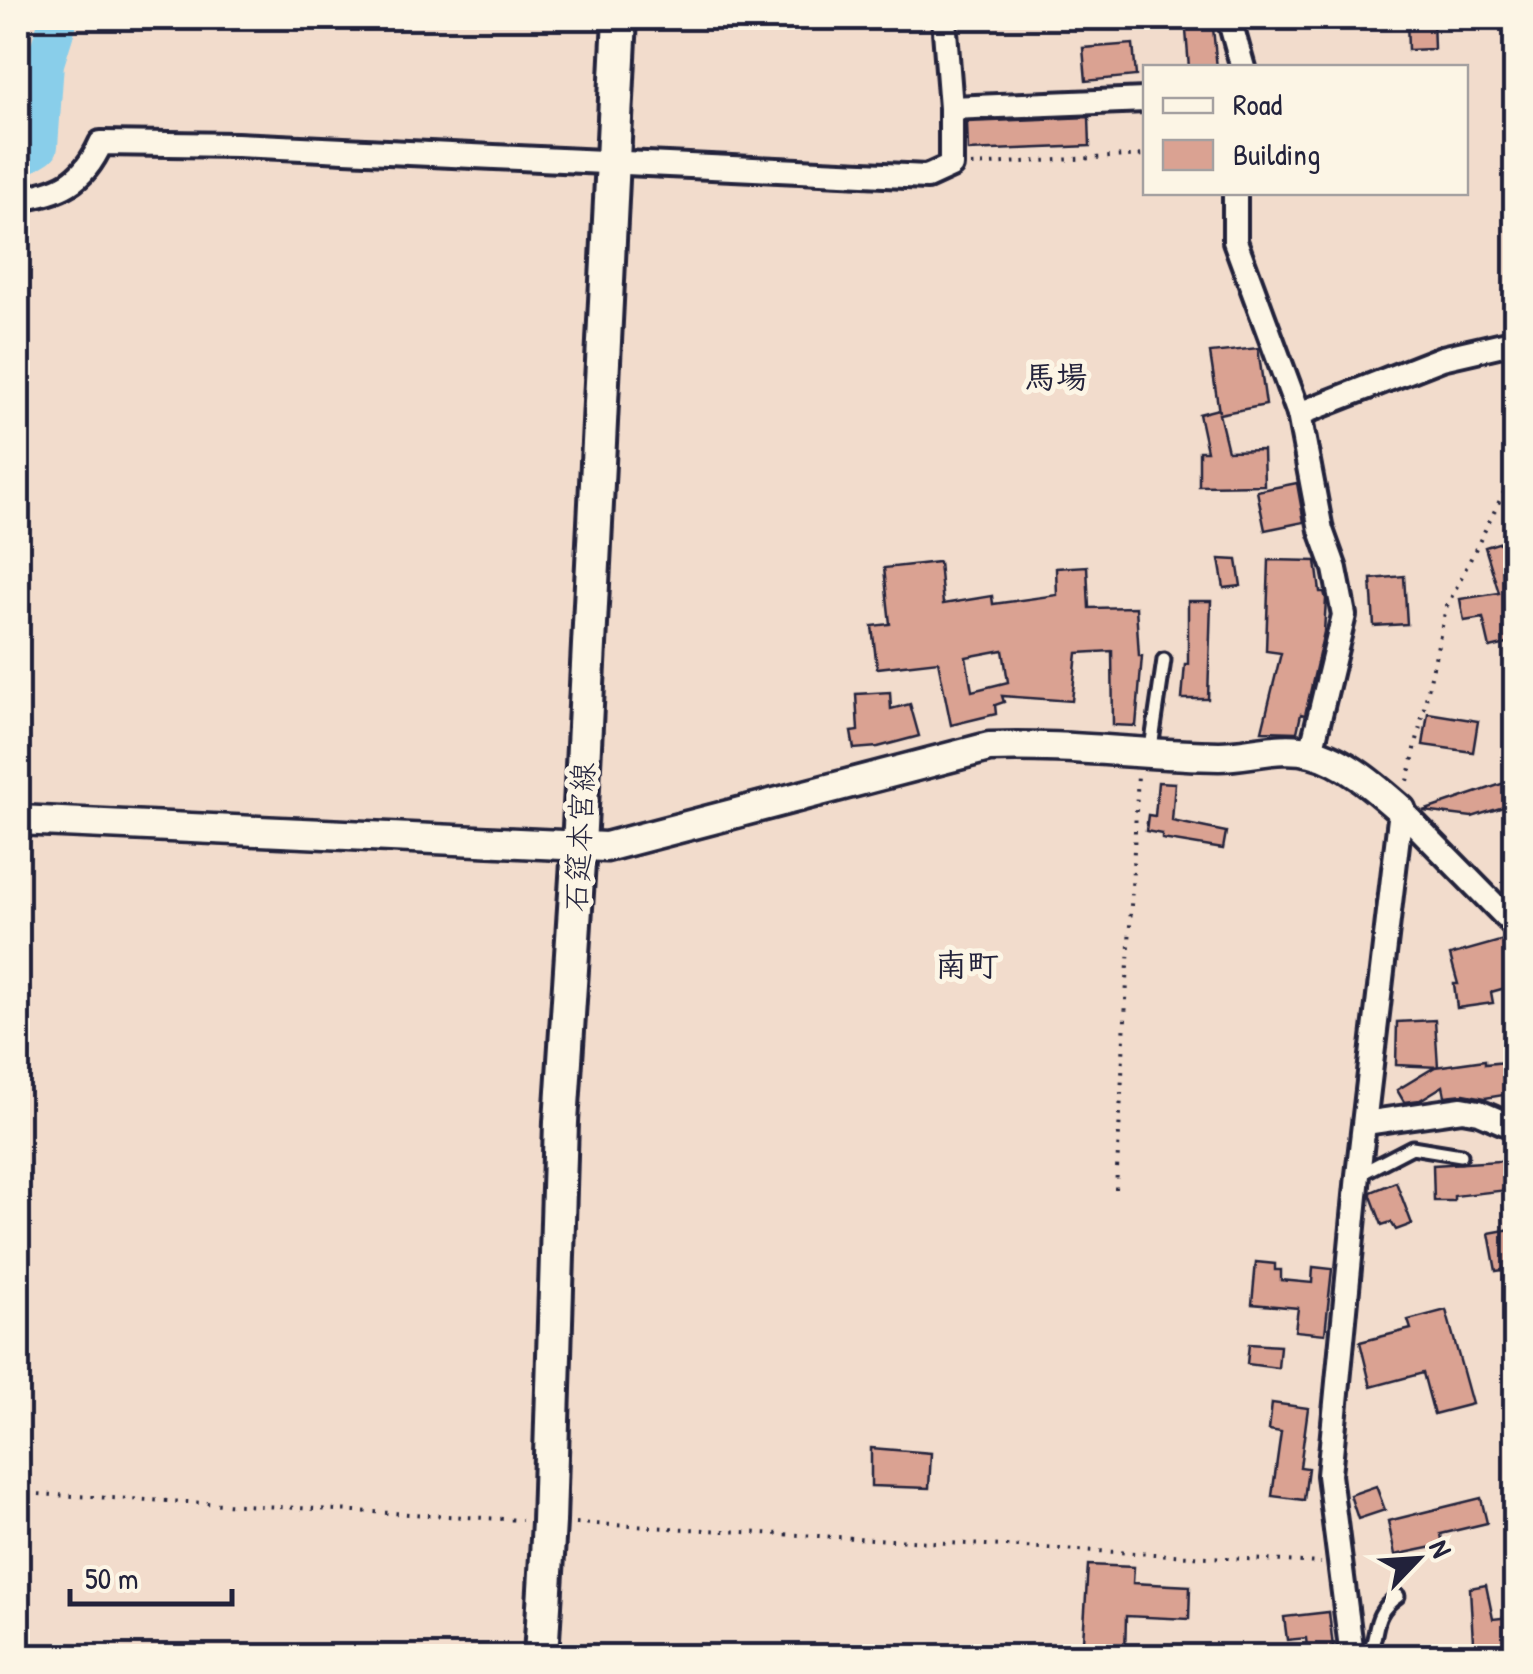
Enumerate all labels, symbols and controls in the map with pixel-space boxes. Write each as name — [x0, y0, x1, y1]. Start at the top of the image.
legend — [1143, 65, 1468, 195]
text: Road — [1233, 84, 1282, 124]
text: Building — [1233, 134, 1320, 174]
district label: 馬場 — [1024, 355, 1088, 398]
street label: 石筵本宮線 — [555, 761, 603, 913]
district label: 南町 — [935, 943, 999, 986]
north arrow — [1368, 1509, 1468, 1609]
text: N — [1420, 1534, 1461, 1563]
scale bar — [70, 1544, 232, 1606]
text: 50 m — [85, 1558, 138, 1598]

